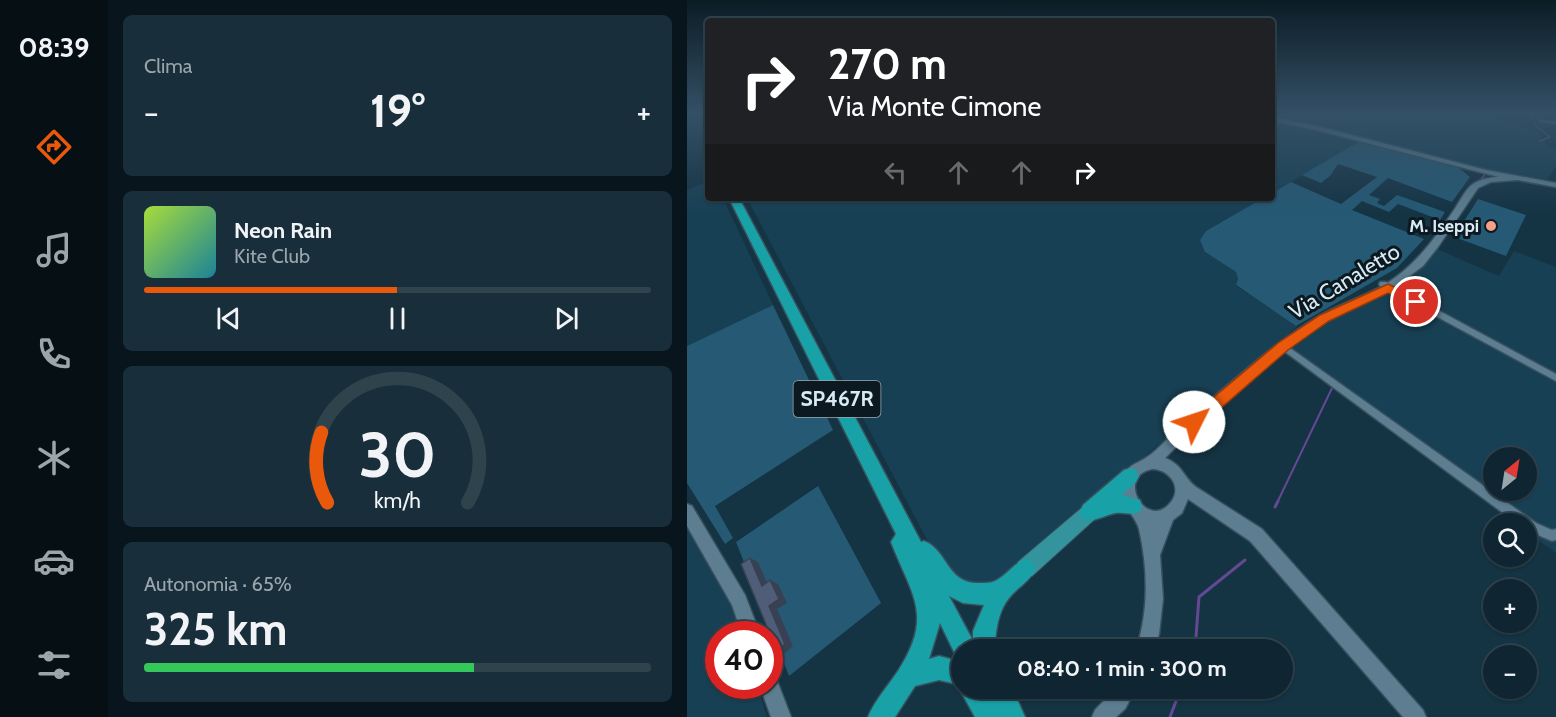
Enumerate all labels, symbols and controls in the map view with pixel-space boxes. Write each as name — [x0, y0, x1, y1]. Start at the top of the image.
text: 08:39 — [18, 31, 90, 64]
text: 270 m — [828, 38, 947, 90]
icon: right — [729, 42, 807, 120]
text: Clima — [144, 54, 192, 78]
text: 19° — [370, 84, 425, 138]
text: Via Monte Cimone — [828, 90, 1041, 123]
text: − — [144, 92, 159, 132]
text: + — [636, 92, 651, 132]
icon: directions — [33, 126, 75, 168]
icon: left — [879, 156, 912, 189]
icon: ahead — [942, 156, 975, 189]
icon: ahead — [1005, 156, 1038, 189]
icon: right — [1068, 156, 1101, 189]
place label: M. Iseppi — [1409, 215, 1479, 237]
text: Neon Rain — [234, 217, 332, 244]
marker: M. Iseppi — [1484, 219, 1498, 233]
icon: music — [33, 229, 75, 271]
street label: Via Canaletto — [1284, 238, 1405, 325]
text: Kite Club — [234, 244, 310, 268]
pin — [1390, 276, 1441, 327]
icon: arrive — [1399, 285, 1432, 318]
icon: previous — [212, 302, 245, 335]
icon: pause — [381, 302, 414, 335]
icon: next — [550, 302, 583, 335]
icon: phone — [33, 333, 75, 375]
road number: SP467R — [793, 381, 881, 417]
position arrow — [1162, 390, 1226, 454]
text: 30 — [359, 417, 436, 493]
icon: climate — [33, 437, 75, 479]
north arrow — [1483, 447, 1537, 501]
map controls — [1483, 447, 1537, 699]
text: km/h — [374, 488, 421, 514]
button: search — [1483, 513, 1537, 567]
icon: car — [33, 540, 75, 582]
text: Autonomia · 65% — [144, 572, 292, 596]
button: + — [1483, 579, 1537, 633]
text: 325 km — [144, 602, 287, 656]
speed limit sign: 40 — [705, 621, 783, 699]
icon: filters — [33, 644, 75, 686]
button: − — [1483, 645, 1537, 699]
text: 08:40 · 1 min · 300 m — [1017, 655, 1227, 682]

